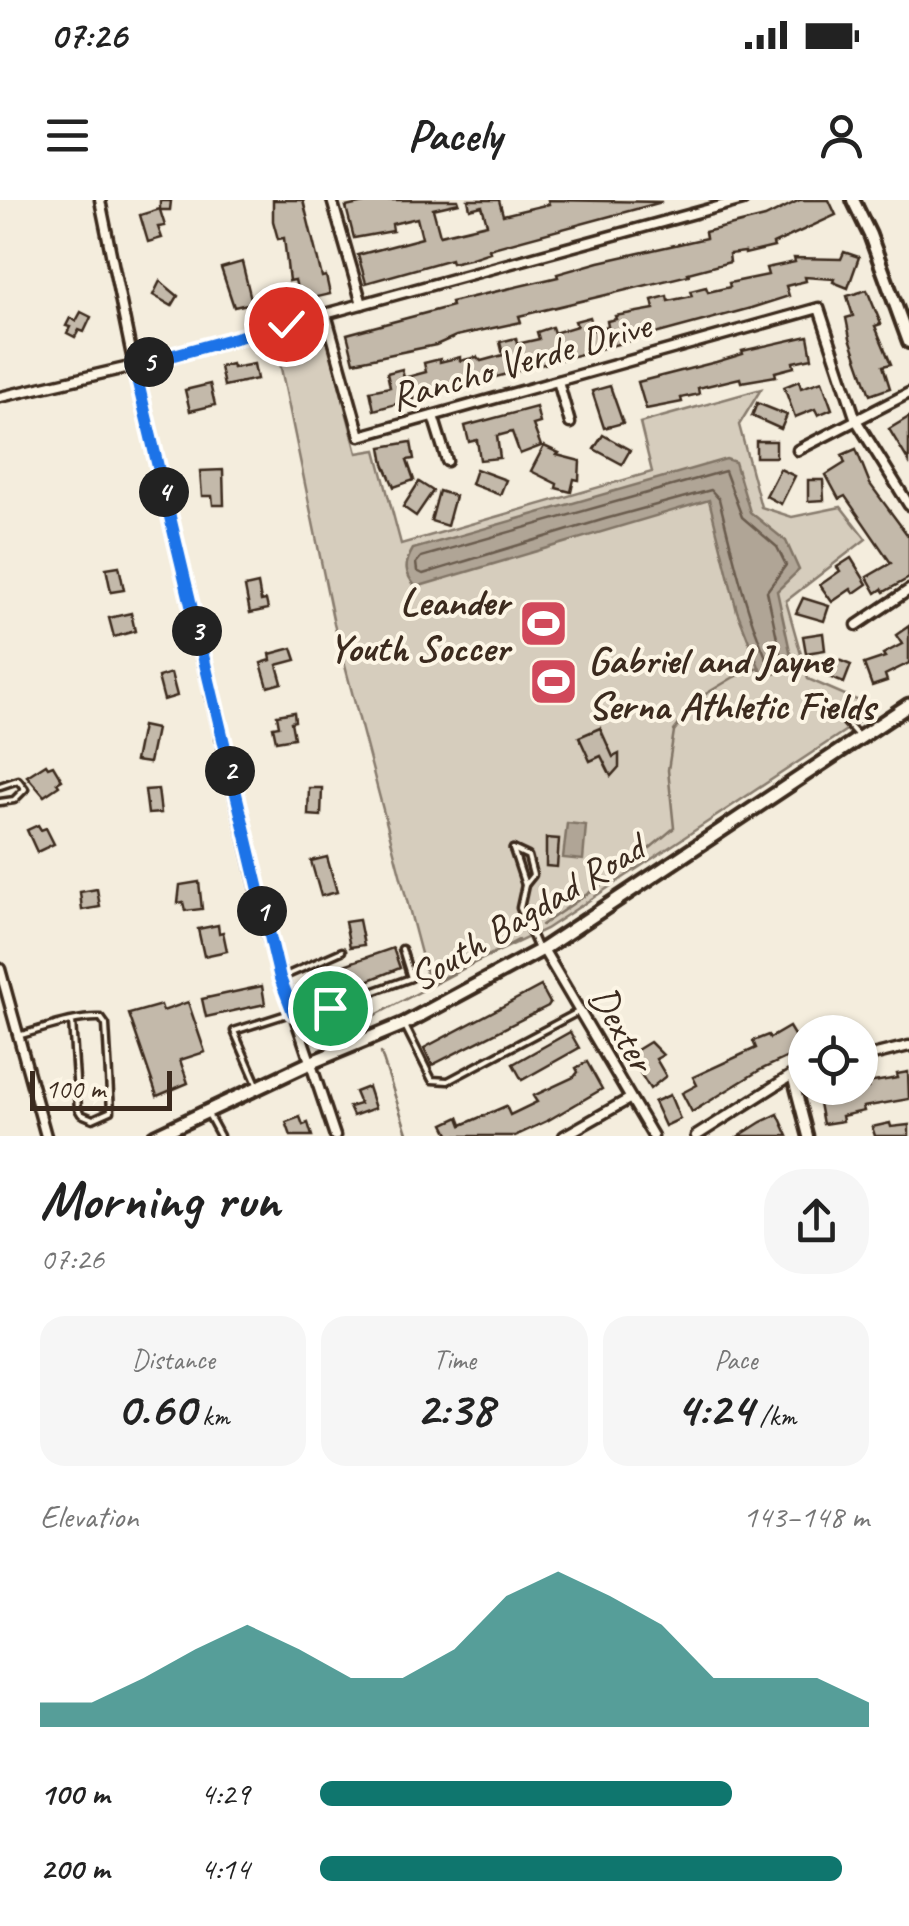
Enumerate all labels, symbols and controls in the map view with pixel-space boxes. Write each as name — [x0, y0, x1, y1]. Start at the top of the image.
text: 07:26 — [50, 12, 127, 59]
text: Pacely — [407, 107, 502, 164]
icon: menu — [40, 108, 95, 163]
icon: person — [814, 108, 869, 163]
pin — [244, 282, 329, 367]
icon: check — [259, 297, 314, 352]
street label: Rancho Verde Drive — [385, 299, 659, 422]
pin: 5 — [124, 337, 174, 387]
text: 5 — [143, 344, 155, 379]
pin: 4 — [139, 467, 189, 517]
text: 4 — [158, 474, 170, 509]
place label: Leander Youth Soccer — [329, 577, 514, 673]
sports icon: Leander Youth Soccer — [518, 598, 570, 650]
pin: 3 — [172, 606, 222, 656]
text: 3 — [191, 613, 203, 648]
place label: Gabriel and Jayne Serna Athletic Fields — [588, 635, 879, 731]
sports icon: Gabriel and Jayne Serna Athletic Fields — [527, 656, 579, 708]
pin: 2 — [205, 746, 255, 796]
text: 2 — [224, 753, 236, 788]
street label: South Bagdad Road — [400, 820, 658, 1003]
pin: 1 — [237, 886, 287, 936]
text: 1 — [256, 893, 268, 928]
pin — [288, 966, 373, 1051]
street label: Dexter — [578, 977, 668, 1083]
icon: arrive — [303, 981, 358, 1036]
map controls — [788, 1015, 878, 1105]
button: locate — [788, 1015, 878, 1105]
scale bar — [30, 1066, 172, 1110]
text: 100 m — [45, 1071, 105, 1106]
text: Morning run — [40, 1165, 280, 1235]
button: share — [764, 1169, 869, 1274]
text: 07:26 — [40, 1238, 104, 1279]
text: Distance — [131, 1342, 215, 1377]
text: Time — [433, 1342, 476, 1377]
text: Pace — [714, 1342, 757, 1377]
text: 0.60 — [117, 1377, 195, 1440]
text: 2:38 — [416, 1377, 493, 1440]
text: 4:24 — [675, 1377, 753, 1440]
text: km — [195, 1398, 229, 1433]
text: /km — [753, 1398, 796, 1433]
text: Elevation — [40, 1496, 138, 1537]
text: 143–148 m — [743, 1496, 869, 1537]
text: 100 m — [40, 1773, 109, 1814]
text: 4:29 — [200, 1773, 250, 1814]
text: 200 m — [40, 1848, 109, 1889]
text: 4:14 — [200, 1848, 250, 1889]

